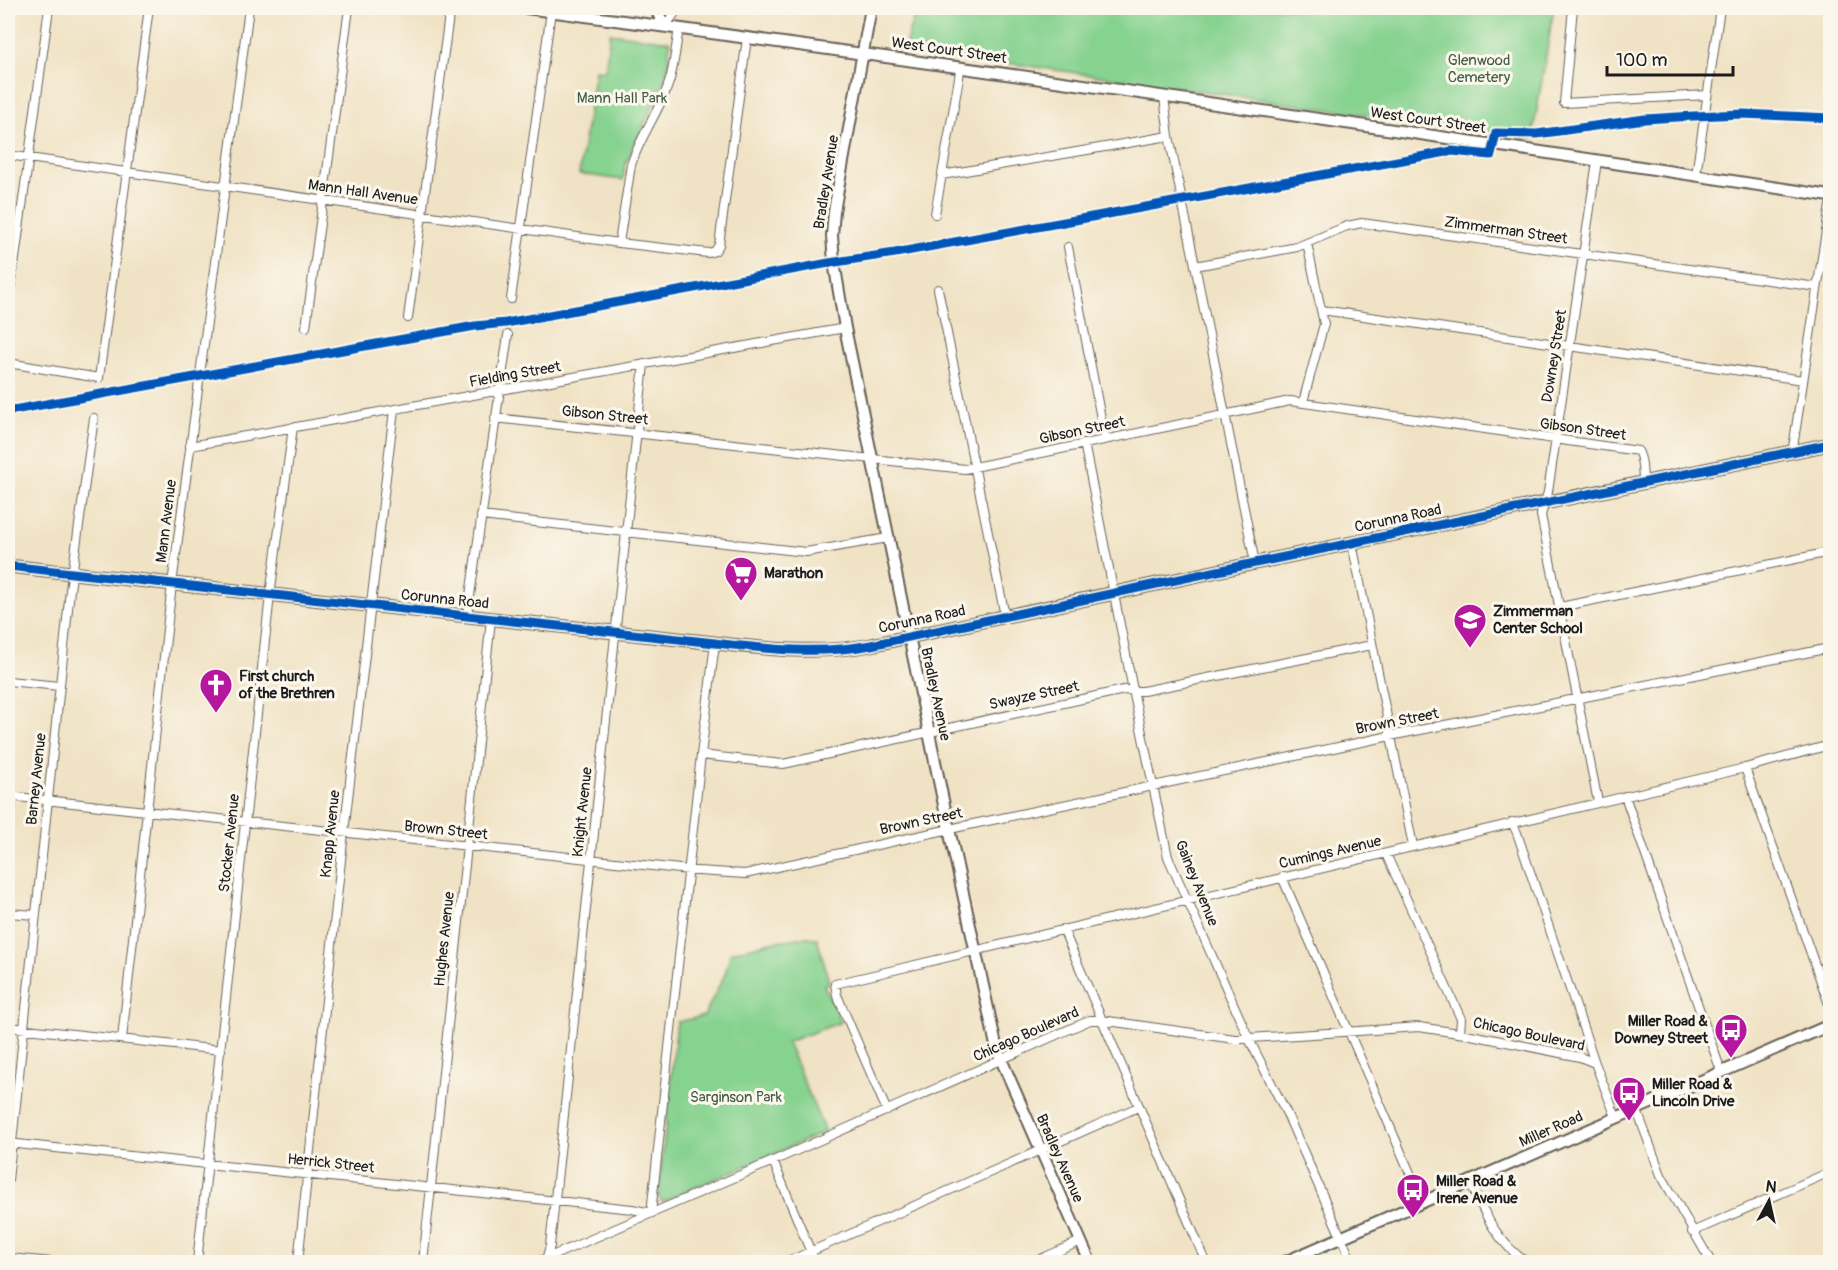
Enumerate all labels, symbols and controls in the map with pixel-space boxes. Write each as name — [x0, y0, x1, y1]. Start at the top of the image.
street label: West Court Street — [890, 33, 1009, 68]
scale bar — [1607, 39, 1733, 77]
text: 100 m — [1616, 49, 1668, 72]
park label: Glenwood Cemetery — [1448, 51, 1511, 87]
park label: Mann Hall Park — [577, 89, 668, 108]
street label: West Court Street — [1369, 103, 1488, 138]
street label: Bradley Avenue — [810, 133, 843, 230]
street label: Mann Hall Avenue — [307, 175, 420, 210]
street label: Zimmerman Street — [1443, 212, 1570, 249]
street label: Downey Street — [1538, 307, 1571, 404]
street label: Fielding Street — [468, 357, 563, 392]
street label: Gibson Street — [561, 402, 650, 430]
street label: Gibson Street — [1038, 412, 1128, 449]
street label: Gibson Street — [1539, 414, 1628, 445]
street label: Mann Avenue — [152, 478, 181, 564]
street label: Corunna Road — [1353, 500, 1443, 537]
supermarket icon: Marathon — [723, 555, 759, 602]
place label: Marathon — [764, 564, 824, 583]
street label: Corunna Road — [400, 585, 490, 614]
street label: Corunna Road — [877, 601, 967, 638]
school or university icon: Zimmerman Center School — [1452, 602, 1488, 649]
place label: Zimmerman Center School — [1493, 602, 1583, 638]
street label: Bradley Avenue — [916, 646, 955, 743]
church icon: First church of the Brethren — [198, 667, 234, 714]
place label: First church of the Brethren — [238, 667, 335, 703]
street label: Swayze Street — [987, 676, 1082, 714]
street label: Brown Street — [1354, 704, 1441, 739]
street label: Barney Avenue — [22, 731, 51, 826]
street label: Knight Avenue — [568, 766, 597, 858]
street label: Knapp Avenue — [316, 789, 345, 879]
street label: Stocker Avenue — [215, 792, 244, 893]
street label: Brown Street — [878, 803, 965, 840]
street label: Brown Street — [403, 817, 490, 844]
street label: Cumings Avenue — [1277, 831, 1384, 873]
street label: Gainey Avenue — [1171, 837, 1223, 930]
street label: Hughes Avenue — [430, 890, 459, 987]
street label: Chicago Boulevard — [970, 1003, 1082, 1066]
place label: Miller Road & Downey Street — [1614, 1012, 1709, 1048]
bus stop icon: Miller Road & Downey Street — [1713, 1012, 1749, 1059]
street label: Chicago Boulevard — [1471, 1013, 1587, 1056]
bus stop icon: Miller Road & Lincoln Drive — [1611, 1075, 1647, 1122]
place label: Miller Road & Lincoln Drive — [1652, 1075, 1735, 1111]
park label: Sarginson Park — [690, 1088, 783, 1107]
street label: Miller Road — [1516, 1107, 1586, 1152]
street label: Bradley Avenue — [1032, 1111, 1088, 1206]
street label: Herrick Street — [286, 1149, 376, 1178]
north arrow — [1739, 1171, 1799, 1231]
bus stop icon: Miller Road & Irene Avenue — [1395, 1172, 1431, 1219]
place label: Miller Road & Irene Avenue — [1436, 1172, 1518, 1208]
text: N — [1764, 1176, 1778, 1198]

